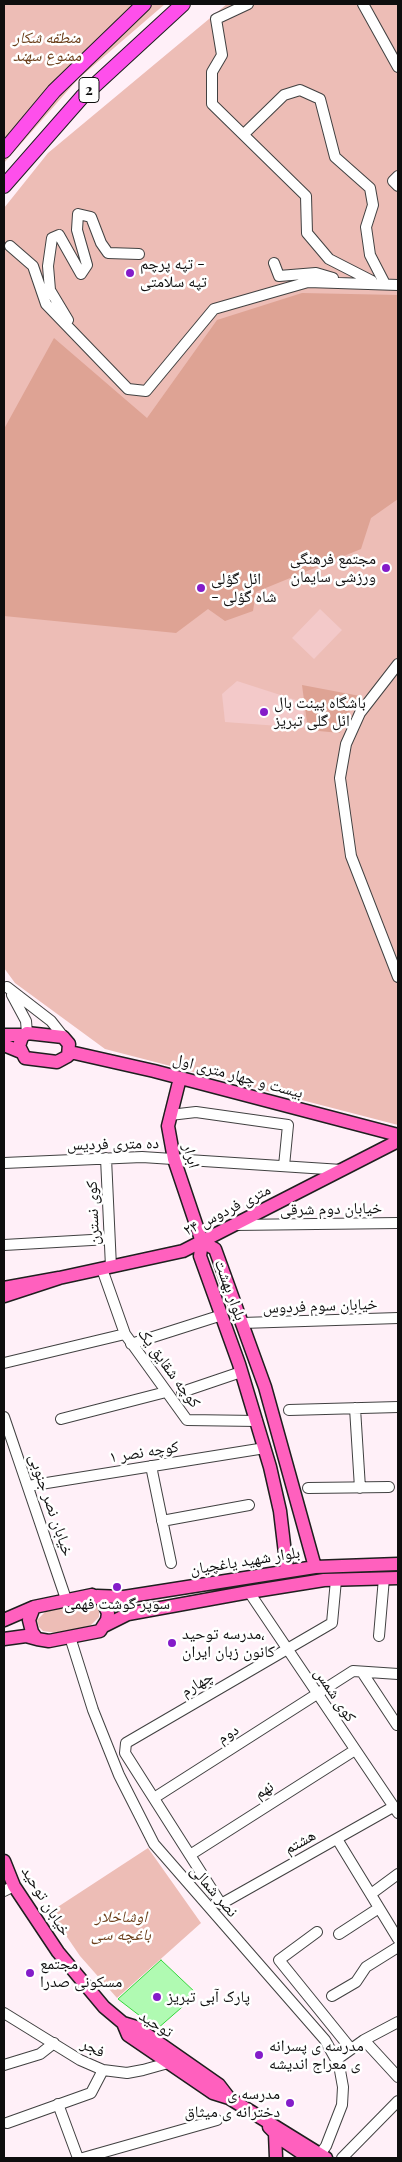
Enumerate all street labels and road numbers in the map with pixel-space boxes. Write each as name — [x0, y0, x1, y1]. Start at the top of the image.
road number: 2 — [79, 78, 99, 102]
street label: بیست و چهار متری اول — [171, 1049, 305, 1103]
street label: ده متری فردیس — [67, 1134, 159, 1154]
street label: ابرار — [179, 1142, 203, 1170]
street label: کوی نسترن — [82, 1180, 104, 1246]
street label: ۲۴ متری فردوس — [180, 1180, 274, 1240]
street label: خیابان دوم شرقی — [280, 1199, 382, 1219]
street label: بلوار بهشت — [210, 1257, 250, 1323]
street label: خیابان سوم فردوس — [262, 1294, 378, 1318]
street label: کوچه شقایق یک — [134, 1324, 204, 1412]
street label: کوچه نصر ۱ — [108, 1437, 180, 1467]
street label: خیابان نصر جنوبی — [25, 1451, 77, 1559]
street label: بلوار شهید یاغچیان — [189, 1543, 301, 1579]
street label: کوی شمس — [310, 1664, 360, 1726]
street label: چهارم — [177, 1667, 217, 1701]
street label: دوم — [214, 1720, 242, 1748]
street label: نهم — [251, 1777, 277, 1803]
street label: هشتم — [281, 1826, 319, 1858]
street label: نصر شمالی — [186, 1861, 242, 1921]
street label: خیابان توحید — [17, 1863, 75, 1939]
street label: توحید — [135, 2006, 177, 2042]
street label: فجر — [78, 2034, 108, 2062]

